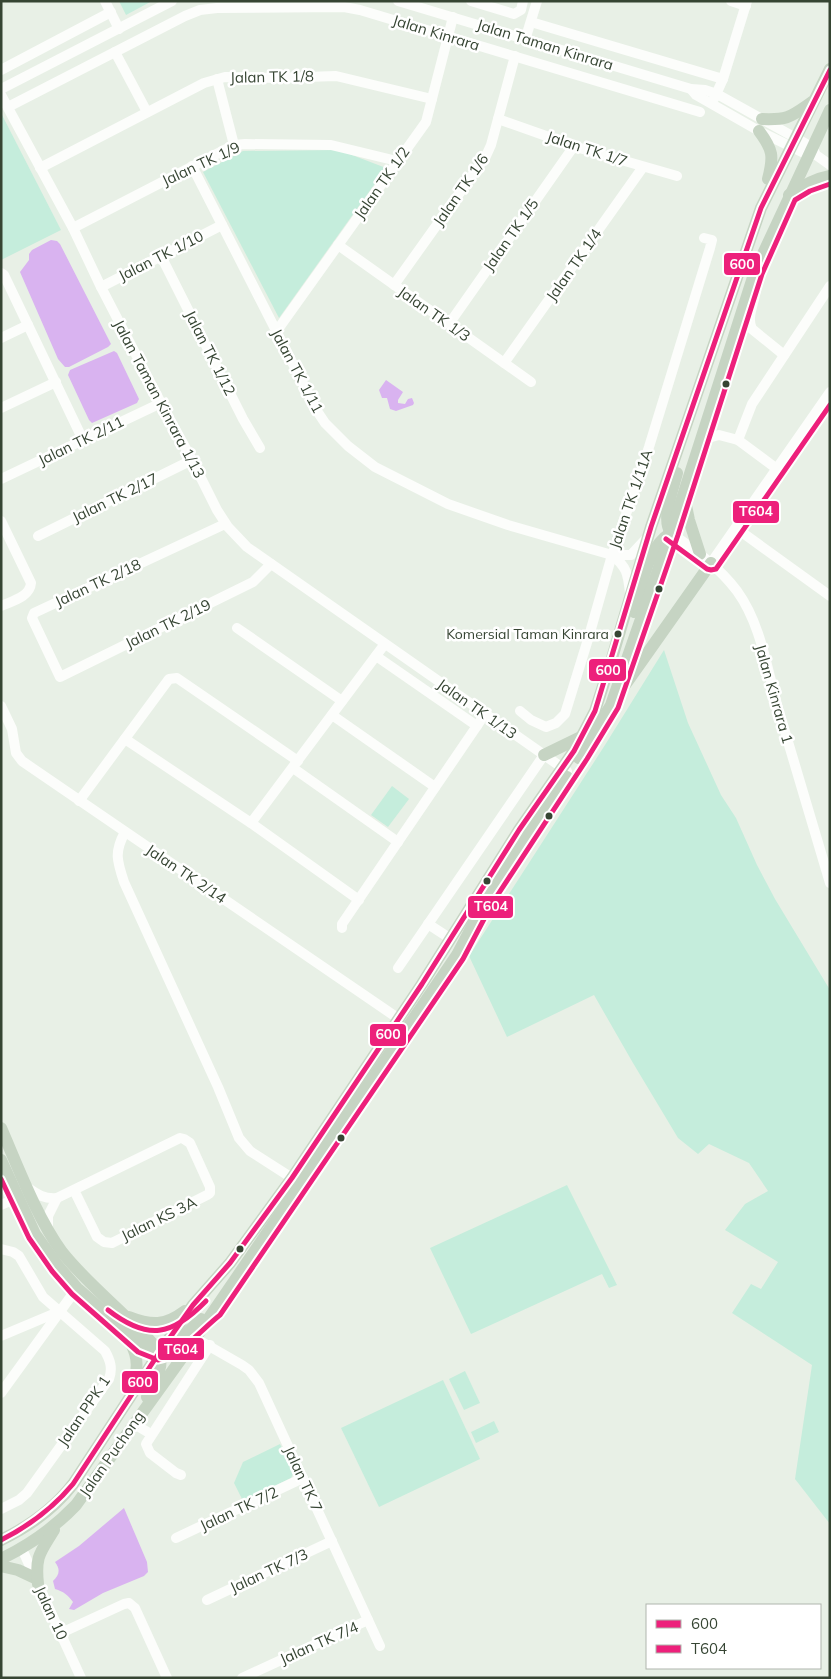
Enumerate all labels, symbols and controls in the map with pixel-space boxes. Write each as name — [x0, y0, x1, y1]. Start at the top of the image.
street label: Jalan Kinrara — [390, 10, 482, 55]
street label: Jalan Taman Kinrara — [475, 15, 616, 74]
street label: Jalan TK 1/8 — [230, 66, 314, 87]
street label: Jalan TK 1/7 — [544, 127, 630, 171]
street label: Jalan TK 1/9 — [159, 137, 243, 190]
street label: Jalan TK 1/2 — [350, 143, 413, 223]
street label: Jalan TK 1/6 — [429, 150, 492, 230]
street label: Jalan TK 1/5 — [479, 195, 542, 275]
street label: Jalan TK 1/4 — [542, 225, 605, 305]
street label: Jalan TK 1/10 — [115, 226, 207, 285]
line badge: 600 — [723, 252, 761, 276]
text: 600 — [729, 255, 755, 273]
street label: Jalan TK 1/3 — [394, 282, 474, 345]
street label: Jalan TK 1/12 — [181, 307, 240, 399]
street label: Jalan Taman Kinrara 1/13 — [110, 316, 209, 481]
street label: Jalan TK 1/11 — [267, 325, 328, 416]
unlabelled marker — [721, 379, 731, 389]
street label: Jalan TK 2/11 — [35, 412, 127, 469]
street label: Jalan TK 1/11A — [605, 447, 656, 551]
street label: Jalan TK 2/17 — [69, 469, 161, 526]
line badge: T604 — [732, 500, 780, 524]
text: T604 — [739, 502, 774, 520]
street label: Jalan TK 2/18 — [52, 554, 144, 611]
unlabelled marker — [654, 584, 664, 594]
street label: Jalan TK 2/19 — [122, 595, 214, 652]
place label: Komersial Taman Kinrara — [446, 625, 609, 643]
marker: Komersial Taman Kinrara — [613, 629, 623, 639]
street label: Jalan Kinrara 1 — [751, 642, 798, 746]
line badge: 600 — [588, 658, 627, 682]
text: 600 — [595, 661, 621, 679]
street label: Jalan TK 1/13 — [434, 674, 521, 743]
unlabelled marker — [544, 811, 554, 821]
street label: Jalan TK 2/14 — [142, 840, 230, 907]
unlabelled marker — [482, 876, 492, 886]
line badge: T604 — [467, 895, 514, 919]
text: T604 — [474, 897, 509, 915]
line badge: 600 — [369, 1023, 407, 1047]
text: 600 — [375, 1025, 401, 1043]
unlabelled marker — [336, 1133, 346, 1143]
street label: Jalan KS 3A — [118, 1192, 200, 1245]
unlabelled marker — [235, 1244, 245, 1254]
line badge: T604 — [157, 1337, 205, 1361]
text: T604 — [164, 1340, 199, 1358]
line badge: 600 — [121, 1370, 159, 1394]
street label: Jalan PPK 1 — [53, 1372, 114, 1450]
text: 600 — [127, 1373, 153, 1391]
street label: Jalan Puchong — [75, 1407, 148, 1500]
street label: Jalan TK 7 — [280, 1443, 327, 1515]
street label: Jalan TK 7/2 — [197, 1482, 281, 1535]
street label: Jalan TK 7/3 — [227, 1544, 311, 1597]
street label: Jalan 10 — [31, 1583, 72, 1643]
legend — [646, 1604, 821, 1669]
text: 600 — [691, 1614, 718, 1633]
street label: Jalan TK 7/4 — [277, 1617, 361, 1668]
text: T604 — [691, 1639, 727, 1658]

